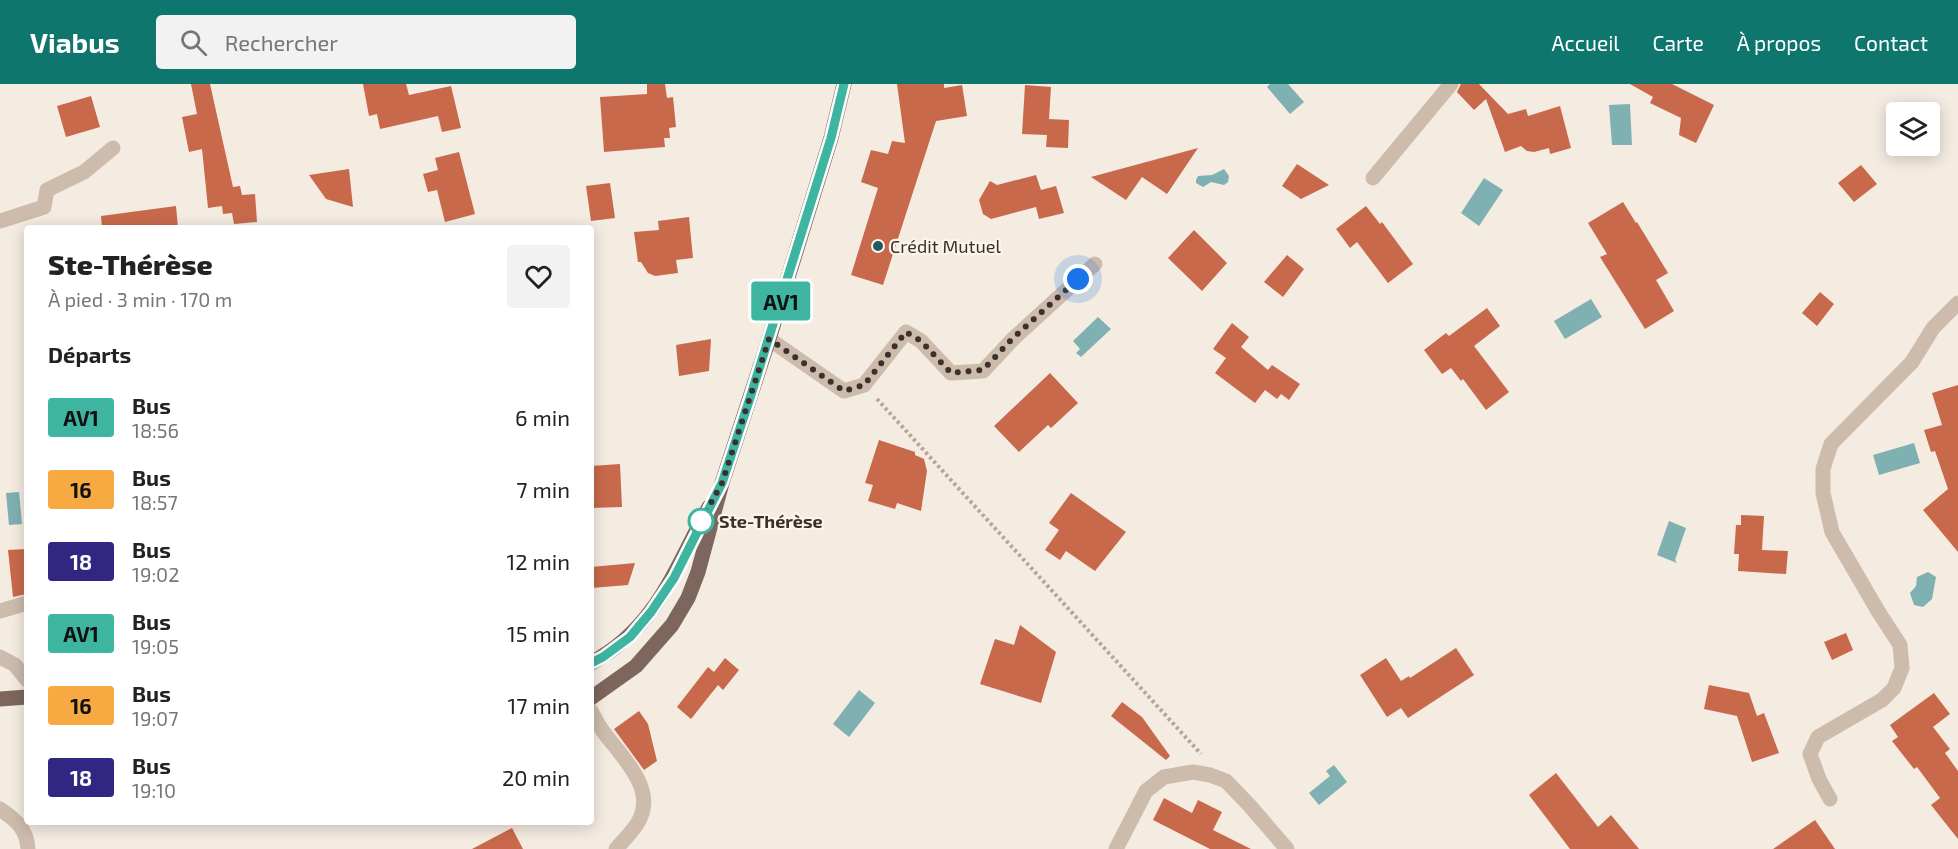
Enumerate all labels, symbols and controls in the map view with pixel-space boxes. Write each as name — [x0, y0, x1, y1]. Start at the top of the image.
search box — [156, 15, 576, 69]
text: Viabus — [30, 25, 120, 59]
icon: search — [177, 26, 210, 59]
text: Rechercher — [225, 29, 338, 55]
text: Accueil — [1551, 30, 1620, 55]
text: Carte — [1653, 30, 1704, 55]
text: À propos — [1737, 30, 1821, 55]
text: Contact — [1854, 30, 1928, 55]
map controls — [1886, 102, 1940, 156]
button: layers — [1886, 102, 1940, 156]
place label: Crédit Mutuel — [890, 235, 1001, 257]
marker: Crédit Mutuel — [871, 239, 885, 253]
button: heart — [507, 245, 570, 308]
text: Ste-Thérèse — [48, 247, 213, 281]
your location — [1063, 264, 1093, 294]
line badge: AV1 — [746, 282, 816, 320]
text: À pied · 3 min · 170 m — [48, 287, 232, 311]
text: AV1 — [763, 289, 799, 314]
text: Départs — [48, 341, 131, 367]
text: Bus — [132, 392, 171, 418]
text: 6 min — [515, 404, 570, 430]
text: AV1 — [63, 405, 99, 430]
text: 18:56 — [132, 418, 179, 442]
text: Bus — [132, 464, 171, 490]
text: 7 min — [516, 476, 570, 502]
text: 16 — [70, 477, 92, 502]
text: 18:57 — [132, 490, 178, 514]
marker: Ste-Thérèse — [688, 508, 714, 534]
place label: Ste-Thérèse — [719, 510, 823, 532]
text: Bus — [132, 536, 171, 562]
text: 12 min — [506, 548, 570, 574]
text: 18 — [70, 549, 92, 574]
text: 19:02 — [132, 562, 179, 586]
text: Bus — [132, 608, 171, 634]
text: 15 min — [507, 620, 570, 646]
text: AV1 — [63, 621, 99, 646]
text: 19:05 — [132, 634, 179, 658]
text: Bus — [132, 680, 171, 706]
text: 17 min — [508, 692, 570, 718]
text: 16 — [70, 693, 92, 718]
text: 19:07 — [132, 706, 178, 730]
text: Bus — [132, 752, 171, 778]
text: 20 min — [502, 764, 570, 790]
text: 18 — [70, 765, 92, 790]
text: 19:10 — [132, 778, 176, 802]

